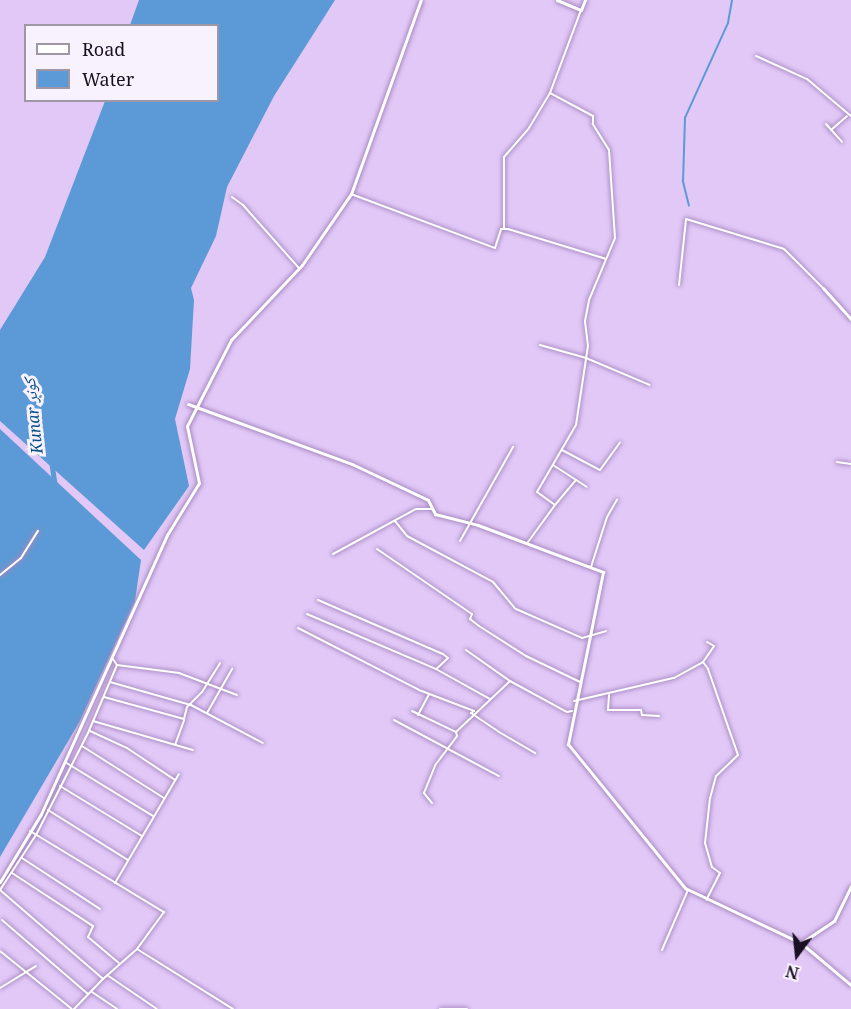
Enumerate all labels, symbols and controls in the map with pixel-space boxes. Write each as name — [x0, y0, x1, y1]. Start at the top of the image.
legend — [24, 24, 219, 102]
text: Road — [82, 37, 125, 61]
text: Water — [82, 67, 134, 91]
water label: Kunar کونړ — [19, 377, 47, 455]
north arrow — [767, 925, 827, 985]
text: N — [783, 960, 801, 985]

